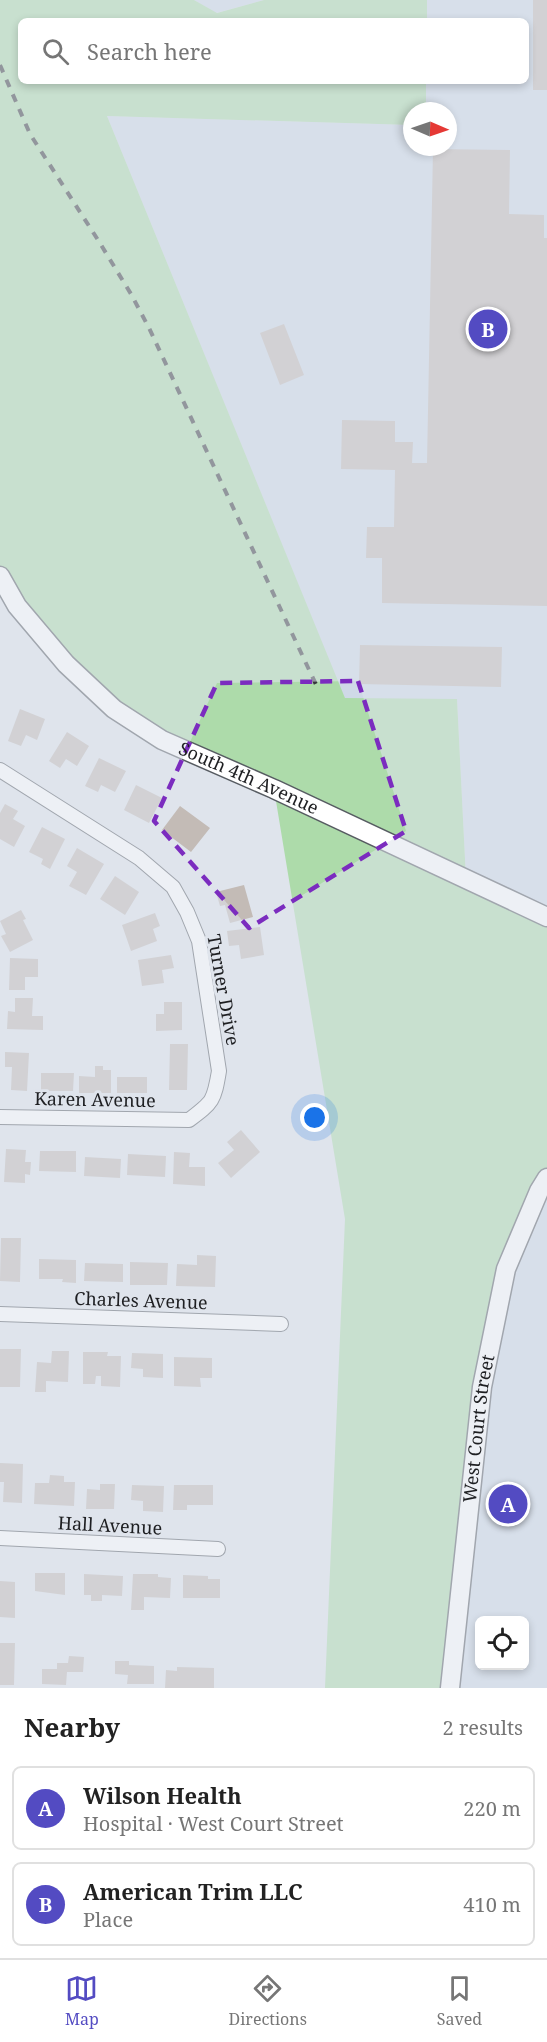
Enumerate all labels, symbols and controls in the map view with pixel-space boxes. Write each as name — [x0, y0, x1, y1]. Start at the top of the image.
search box — [18, 18, 529, 84]
icon: search — [39, 35, 72, 68]
text: Search here — [87, 36, 212, 66]
north arrow — [403, 102, 457, 156]
pin: B — [468, 306, 508, 352]
street label: South 4th Avenue — [175, 736, 323, 819]
street label: Turner Drive — [202, 932, 246, 1047]
street label: Karen Avenue — [34, 1086, 156, 1112]
your location — [300, 1103, 329, 1132]
street label: Charles Avenue — [74, 1286, 208, 1314]
street label: West Court Street — [457, 1352, 499, 1504]
pin: A — [488, 1482, 528, 1526]
street label: Hall Avenue — [57, 1510, 163, 1540]
map controls — [475, 1616, 529, 1670]
button: locate — [475, 1616, 529, 1670]
text: Nearby — [24, 1709, 120, 1745]
text: 2 results — [443, 1714, 523, 1741]
text: Wilson Health — [83, 1780, 242, 1810]
text: A — [38, 1795, 53, 1822]
text: 220 m — [463, 1795, 521, 1822]
text: Hospital · West Court Street — [83, 1810, 344, 1837]
text: American Trim LLC — [83, 1876, 303, 1906]
text: B — [39, 1891, 52, 1918]
text: 410 m — [463, 1891, 521, 1918]
text: Place — [83, 1906, 133, 1933]
tab: Map — [65, 1972, 99, 2030]
tab: Directions — [229, 1972, 307, 2030]
tab: Saved — [437, 1972, 482, 2030]

